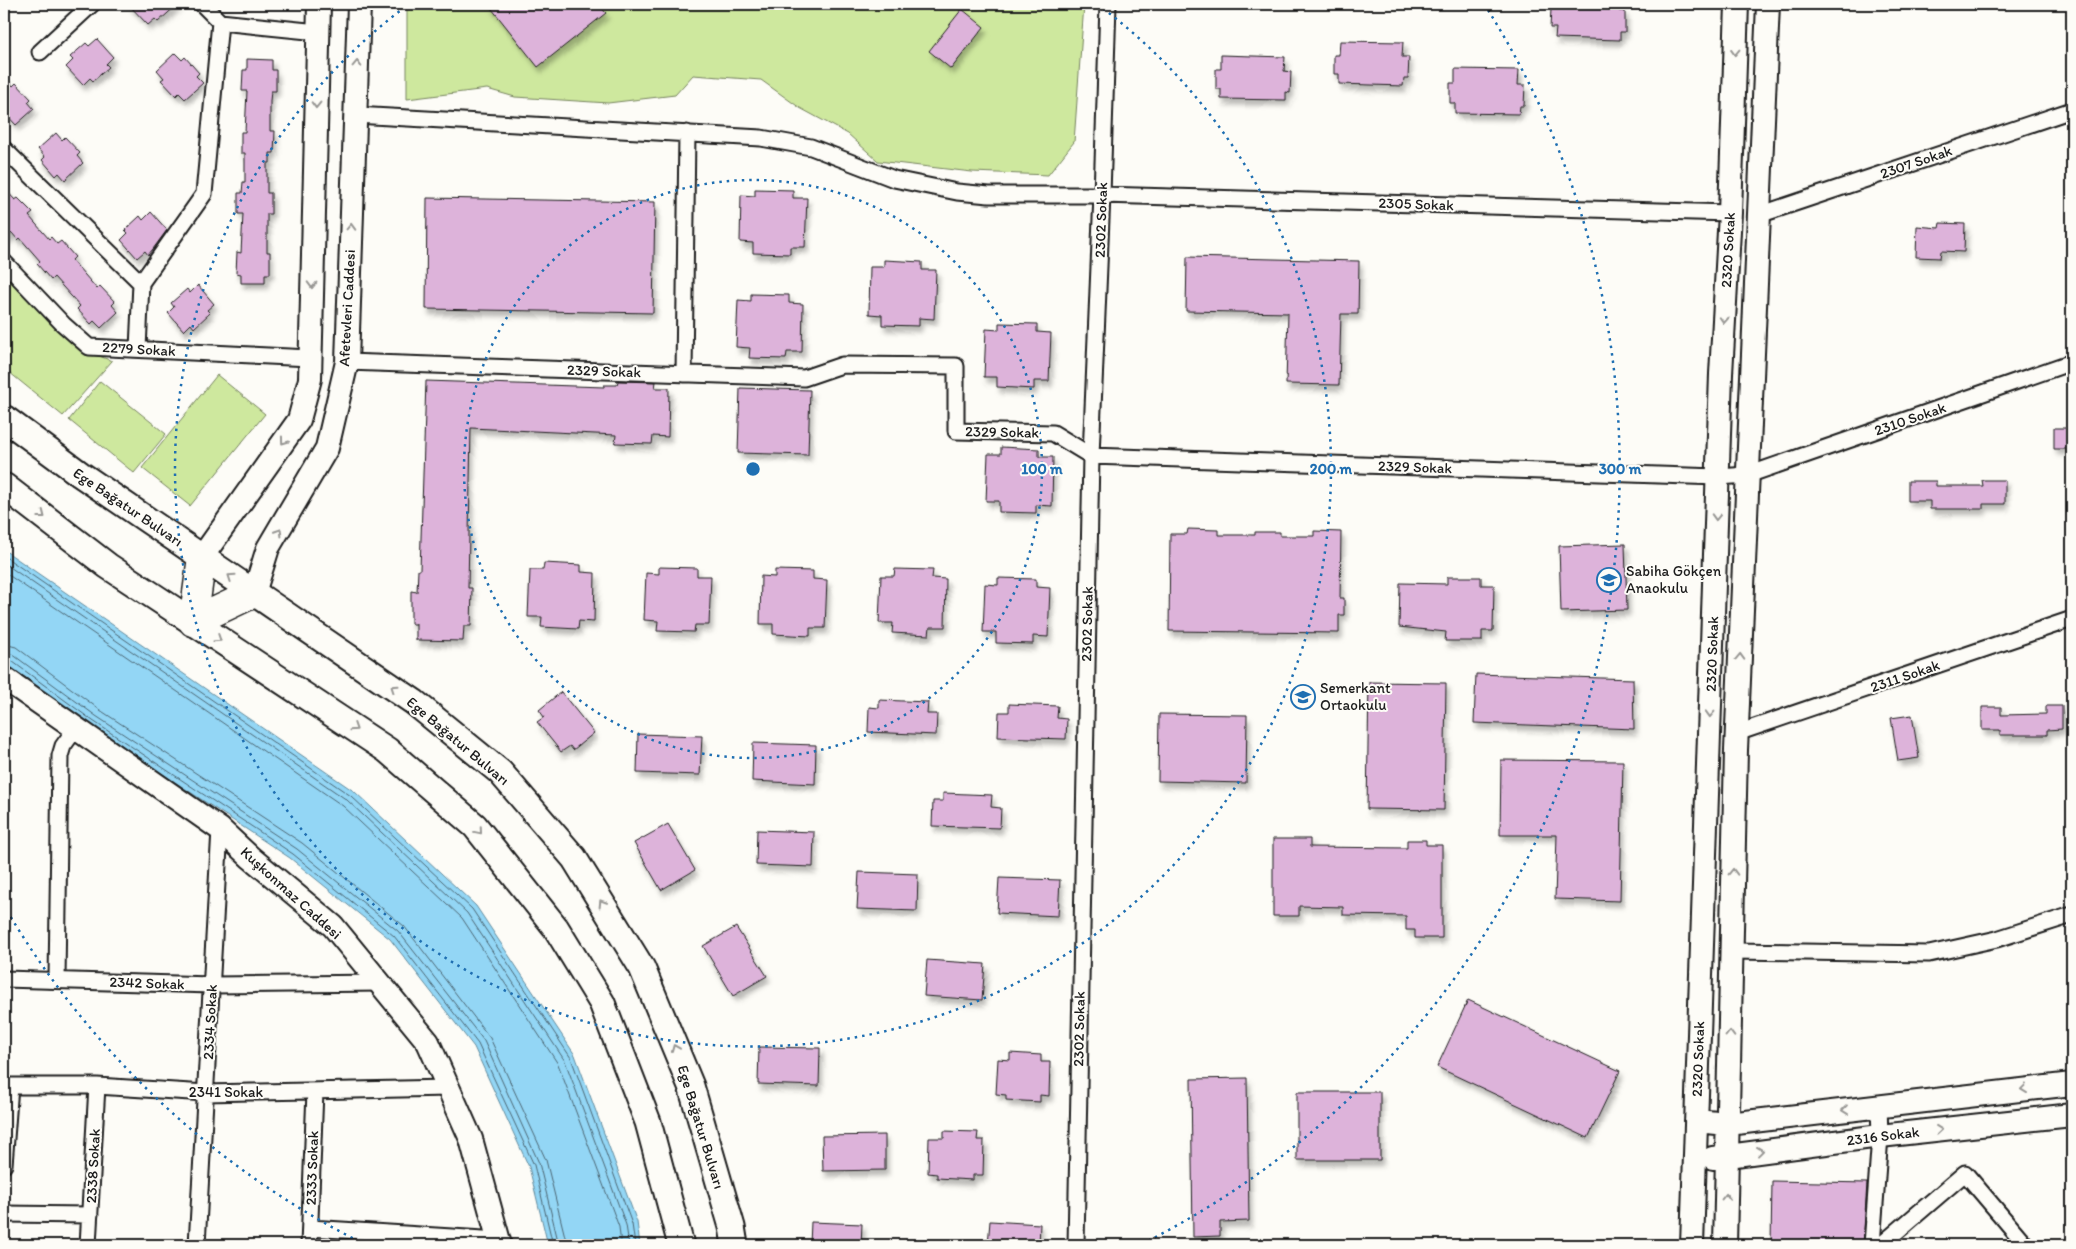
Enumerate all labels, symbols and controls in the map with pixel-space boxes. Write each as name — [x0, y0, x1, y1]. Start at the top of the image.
one-way arrow — [1730, 49, 1741, 57]
one-way arrow — [352, 60, 362, 68]
one-way arrow — [311, 102, 321, 109]
street label: 2307 Sokak — [1878, 141, 1955, 183]
street label: 2302 Sokak — [1091, 182, 1111, 258]
street label: 2305 Sokak — [1378, 194, 1454, 214]
street label: 2320 Sokak — [1717, 212, 1739, 288]
one-way arrow — [346, 223, 357, 231]
street label: Afetevleri Caddesi — [335, 249, 359, 367]
one-way arrow — [307, 282, 317, 289]
one-way arrow — [1718, 316, 1729, 324]
street label: 2279 Sokak — [102, 338, 176, 360]
street label: 2329 Sokak — [567, 361, 642, 381]
street label: 2310 Sokak — [1872, 398, 1948, 440]
street label: 2329 Sokak — [965, 422, 1040, 442]
one-way arrow — [281, 435, 290, 445]
street label: 2329 Sokak — [1378, 457, 1453, 477]
centre of rings — [744, 460, 762, 478]
text: 100 m — [1021, 460, 1063, 478]
text: 200 m — [1310, 460, 1353, 478]
text: 300 m — [1599, 460, 1642, 478]
street label: Ege Bağatur Bulvarı — [70, 464, 186, 550]
one-way arrow — [36, 510, 45, 518]
one-way arrow — [1711, 513, 1722, 521]
one-way arrow — [273, 528, 282, 537]
place label: Sabiha Gökçen Anaokulu — [1626, 562, 1722, 597]
school or university icon: Sabiha Gökçen Anaokulu — [1596, 567, 1622, 593]
one-way arrow — [227, 574, 237, 583]
street label: 2302 Sokak — [1077, 586, 1097, 662]
street label: 2320 Sokak — [1702, 616, 1722, 692]
one-way arrow — [213, 632, 222, 642]
one-way arrow — [1735, 652, 1745, 660]
street label: 2311 Sokak — [1868, 656, 1942, 696]
place label: Semerkant Ortaokulu — [1320, 679, 1391, 714]
school or university icon: Semerkant Ortaokulu — [1290, 684, 1316, 710]
one-way arrow — [390, 685, 400, 694]
street label: Ege Bağatur Bulvarı — [403, 693, 513, 789]
one-way arrow — [1704, 711, 1715, 719]
one-way arrow — [348, 722, 358, 731]
one-way arrow — [473, 825, 482, 834]
street label: Kuşkonmaz Caddesi — [237, 843, 345, 943]
one-way arrow — [1728, 867, 1739, 875]
one-way arrow — [599, 900, 609, 909]
street label: 2342 Sokak — [109, 973, 185, 993]
street label: 2334 Sokak — [199, 983, 221, 1060]
street label: 2302 Sokak — [1069, 991, 1089, 1067]
street label: 2320 Sokak — [1688, 1021, 1708, 1097]
one-way arrow — [1725, 1030, 1735, 1038]
one-way arrow — [671, 1044, 682, 1053]
street label: Ege Bağatur Bulvarı — [674, 1063, 728, 1191]
street label: 2341 Sokak — [189, 1083, 264, 1101]
one-way arrow — [2020, 1083, 2028, 1094]
one-way arrow — [1841, 1104, 1849, 1115]
street label: 2316 Sokak — [1846, 1123, 1921, 1149]
one-way arrow — [1935, 1125, 1943, 1136]
street label: 2338 Sokak — [82, 1128, 104, 1204]
street label: 2333 Sokak — [302, 1130, 322, 1206]
one-way arrow — [1756, 1146, 1764, 1157]
one-way arrow — [1721, 1192, 1732, 1200]

